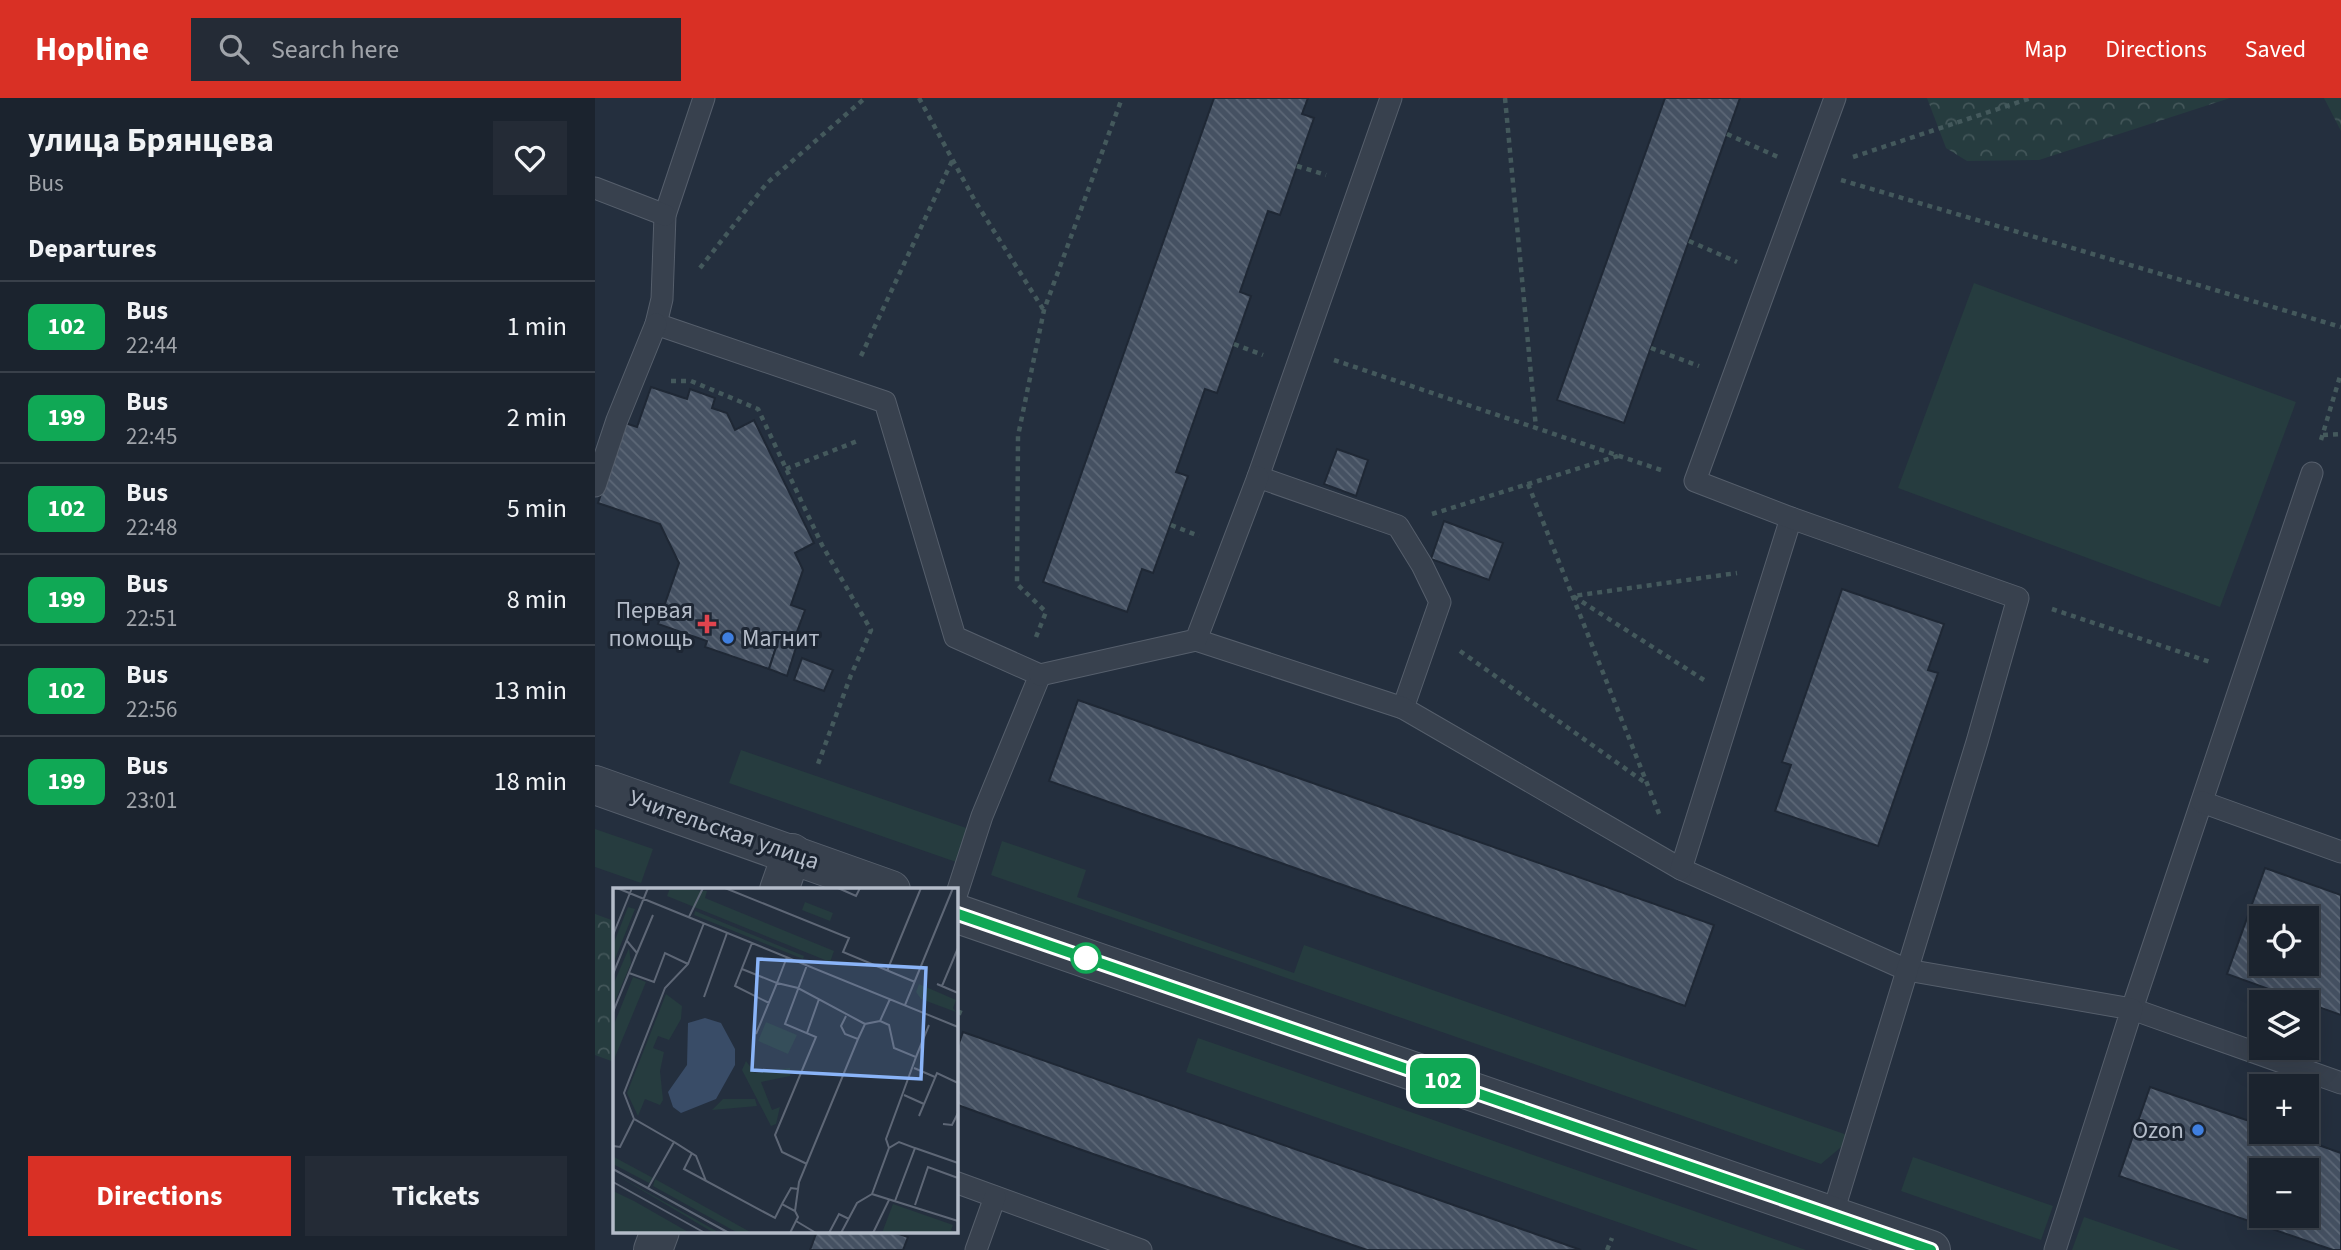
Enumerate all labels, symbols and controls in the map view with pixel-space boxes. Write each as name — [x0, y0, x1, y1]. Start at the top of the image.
search box — [191, 18, 681, 81]
text: Hopline — [35, 26, 149, 73]
icon: search — [215, 30, 253, 68]
text: Search here — [271, 31, 399, 68]
text: Map — [2024, 32, 2067, 67]
text: Directions — [2105, 32, 2207, 67]
text: Saved — [2245, 32, 2306, 67]
text: улица Брянцева — [28, 117, 274, 164]
button: heart — [493, 121, 567, 195]
text: Bus — [28, 167, 64, 200]
text: Departures — [28, 230, 156, 267]
text: Bus — [126, 292, 168, 329]
text: 1 min — [507, 308, 567, 345]
text: 102 — [47, 309, 86, 344]
text: 22:44 — [126, 329, 177, 362]
text: Bus — [126, 383, 168, 420]
text: 2 min — [507, 399, 567, 436]
text: 199 — [47, 400, 86, 435]
text: 22:45 — [126, 420, 177, 453]
text: Bus — [126, 474, 168, 511]
text: 5 min — [507, 490, 567, 527]
text: 102 — [47, 491, 86, 526]
text: 22:48 — [126, 511, 177, 544]
text: Bus — [126, 565, 168, 602]
text: 8 min — [507, 581, 567, 618]
text: 199 — [47, 582, 86, 617]
place label: Первая помощь — [608, 593, 693, 656]
text: 22:51 — [126, 602, 177, 635]
marker: Первая помощь — [699, 616, 715, 632]
place label: Магнит — [742, 621, 820, 656]
marker: Магнит — [720, 630, 736, 646]
text: Bus — [126, 656, 168, 693]
text: 13 min — [494, 672, 567, 709]
text: 102 — [47, 673, 86, 708]
text: 22:56 — [126, 693, 177, 726]
text: Bus — [126, 747, 168, 784]
text: 18 min — [494, 763, 567, 800]
text: 199 — [47, 764, 86, 799]
street label: Учительская улица — [624, 781, 824, 879]
text: 23:01 — [126, 784, 177, 817]
inset map — [613, 888, 957, 1232]
map controls — [2249, 906, 2319, 1228]
button: locate — [2249, 906, 2319, 976]
unlabelled marker — [1071, 943, 1101, 973]
button: layers — [2249, 990, 2319, 1060]
line badge: 102 — [1403, 1058, 1483, 1104]
text: 102 — [1424, 1063, 1462, 1098]
button: + — [2249, 1074, 2319, 1144]
place label: Ozon — [2132, 1113, 2184, 1148]
marker: Ozon — [2190, 1122, 2206, 1138]
button: Directions — [28, 1156, 291, 1236]
button: Tickets — [305, 1156, 567, 1236]
button: − — [2249, 1158, 2319, 1228]

